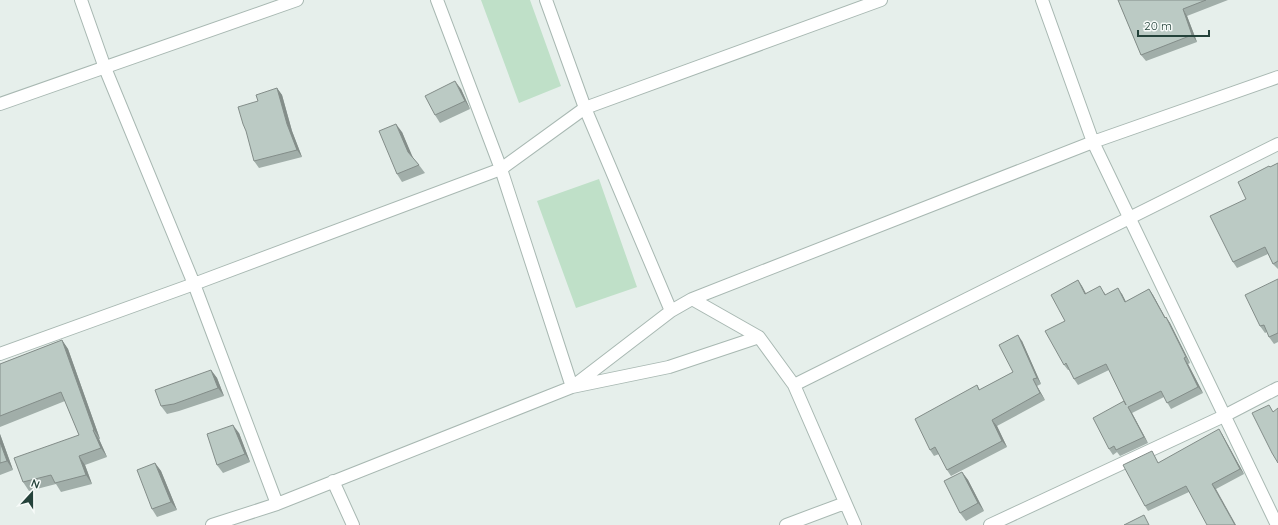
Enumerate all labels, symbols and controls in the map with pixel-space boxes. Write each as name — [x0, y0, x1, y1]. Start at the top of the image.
scale bar — [1138, 12, 1209, 38]
text: 20 m — [1144, 18, 1172, 33]
north arrow — [12, 473, 52, 513]
text: N — [29, 476, 42, 492]

